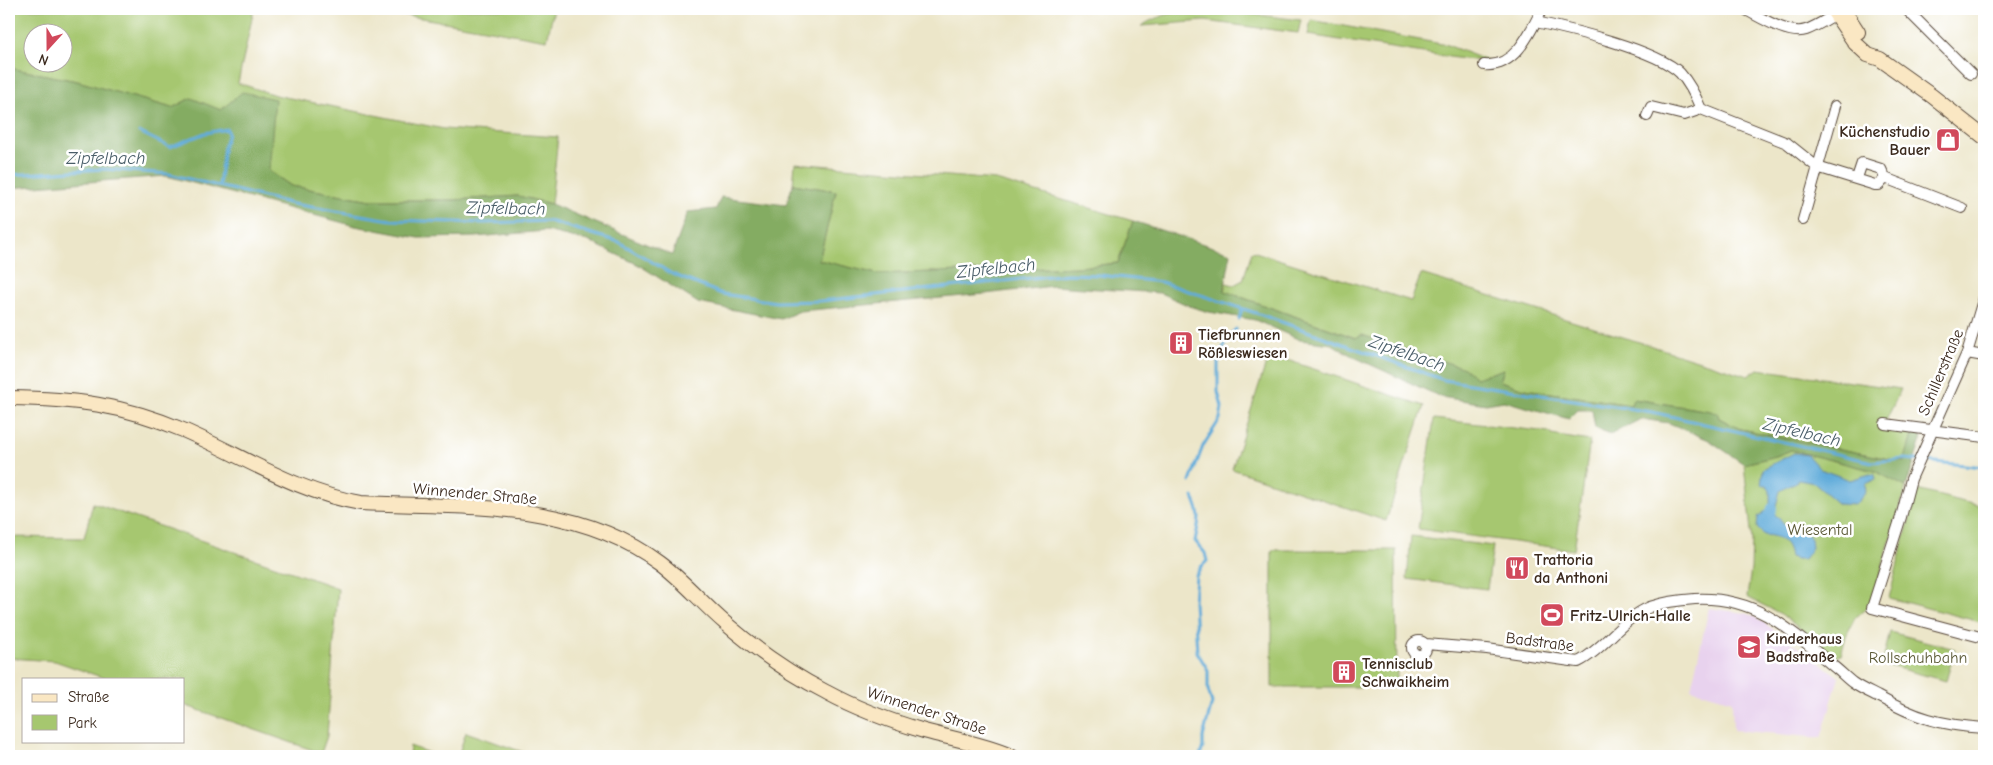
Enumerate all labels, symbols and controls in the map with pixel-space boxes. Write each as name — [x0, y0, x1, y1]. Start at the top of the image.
north arrow — [22, 22, 72, 72]
text: N — [36, 50, 51, 69]
place label: Küchenstudio Bauer — [1839, 123, 1931, 159]
shop icon: Küchenstudio Bauer — [1935, 127, 1961, 153]
water label: Zipfelbach — [65, 148, 146, 169]
water label: Zipfelbach — [465, 197, 546, 220]
water label: Zipfelbach — [955, 254, 1036, 283]
place label: Tiefbrunnen Rößleswiesen — [1198, 326, 1287, 362]
street label: Schillerstraße — [1915, 326, 1967, 418]
building icon: Tiefbrunnen Rößleswiesen — [1168, 330, 1194, 356]
water label: Zipfelbach — [1365, 330, 1448, 376]
water label: Zipfelbach — [1760, 413, 1843, 452]
street label: Winnender Straße — [412, 480, 538, 508]
park label: Wiesental — [1788, 521, 1852, 539]
place label: Trattoria da Anthoni — [1534, 551, 1608, 587]
restaurant icon: Trattoria da Anthoni — [1504, 555, 1530, 581]
sports icon: Fritz-Ulrich-Halle — [1539, 602, 1565, 628]
place label: Fritz-Ulrich-Halle — [1570, 607, 1691, 625]
street label: Badstraße — [1505, 629, 1575, 655]
place label: Kinderhaus Badstraße — [1766, 630, 1842, 666]
school or university icon: Kinderhaus Badstraße — [1736, 634, 1762, 660]
park label: Rollschuhbahn — [1869, 649, 1967, 667]
place label: Tennisclub Schwaikheim — [1362, 655, 1449, 691]
building icon: Tennisclub Schwaikheim — [1331, 659, 1357, 685]
legend — [22, 678, 185, 742]
street label: Winnender Straße — [865, 683, 989, 739]
text: Straße — [68, 688, 110, 706]
text: Park — [68, 714, 97, 732]

